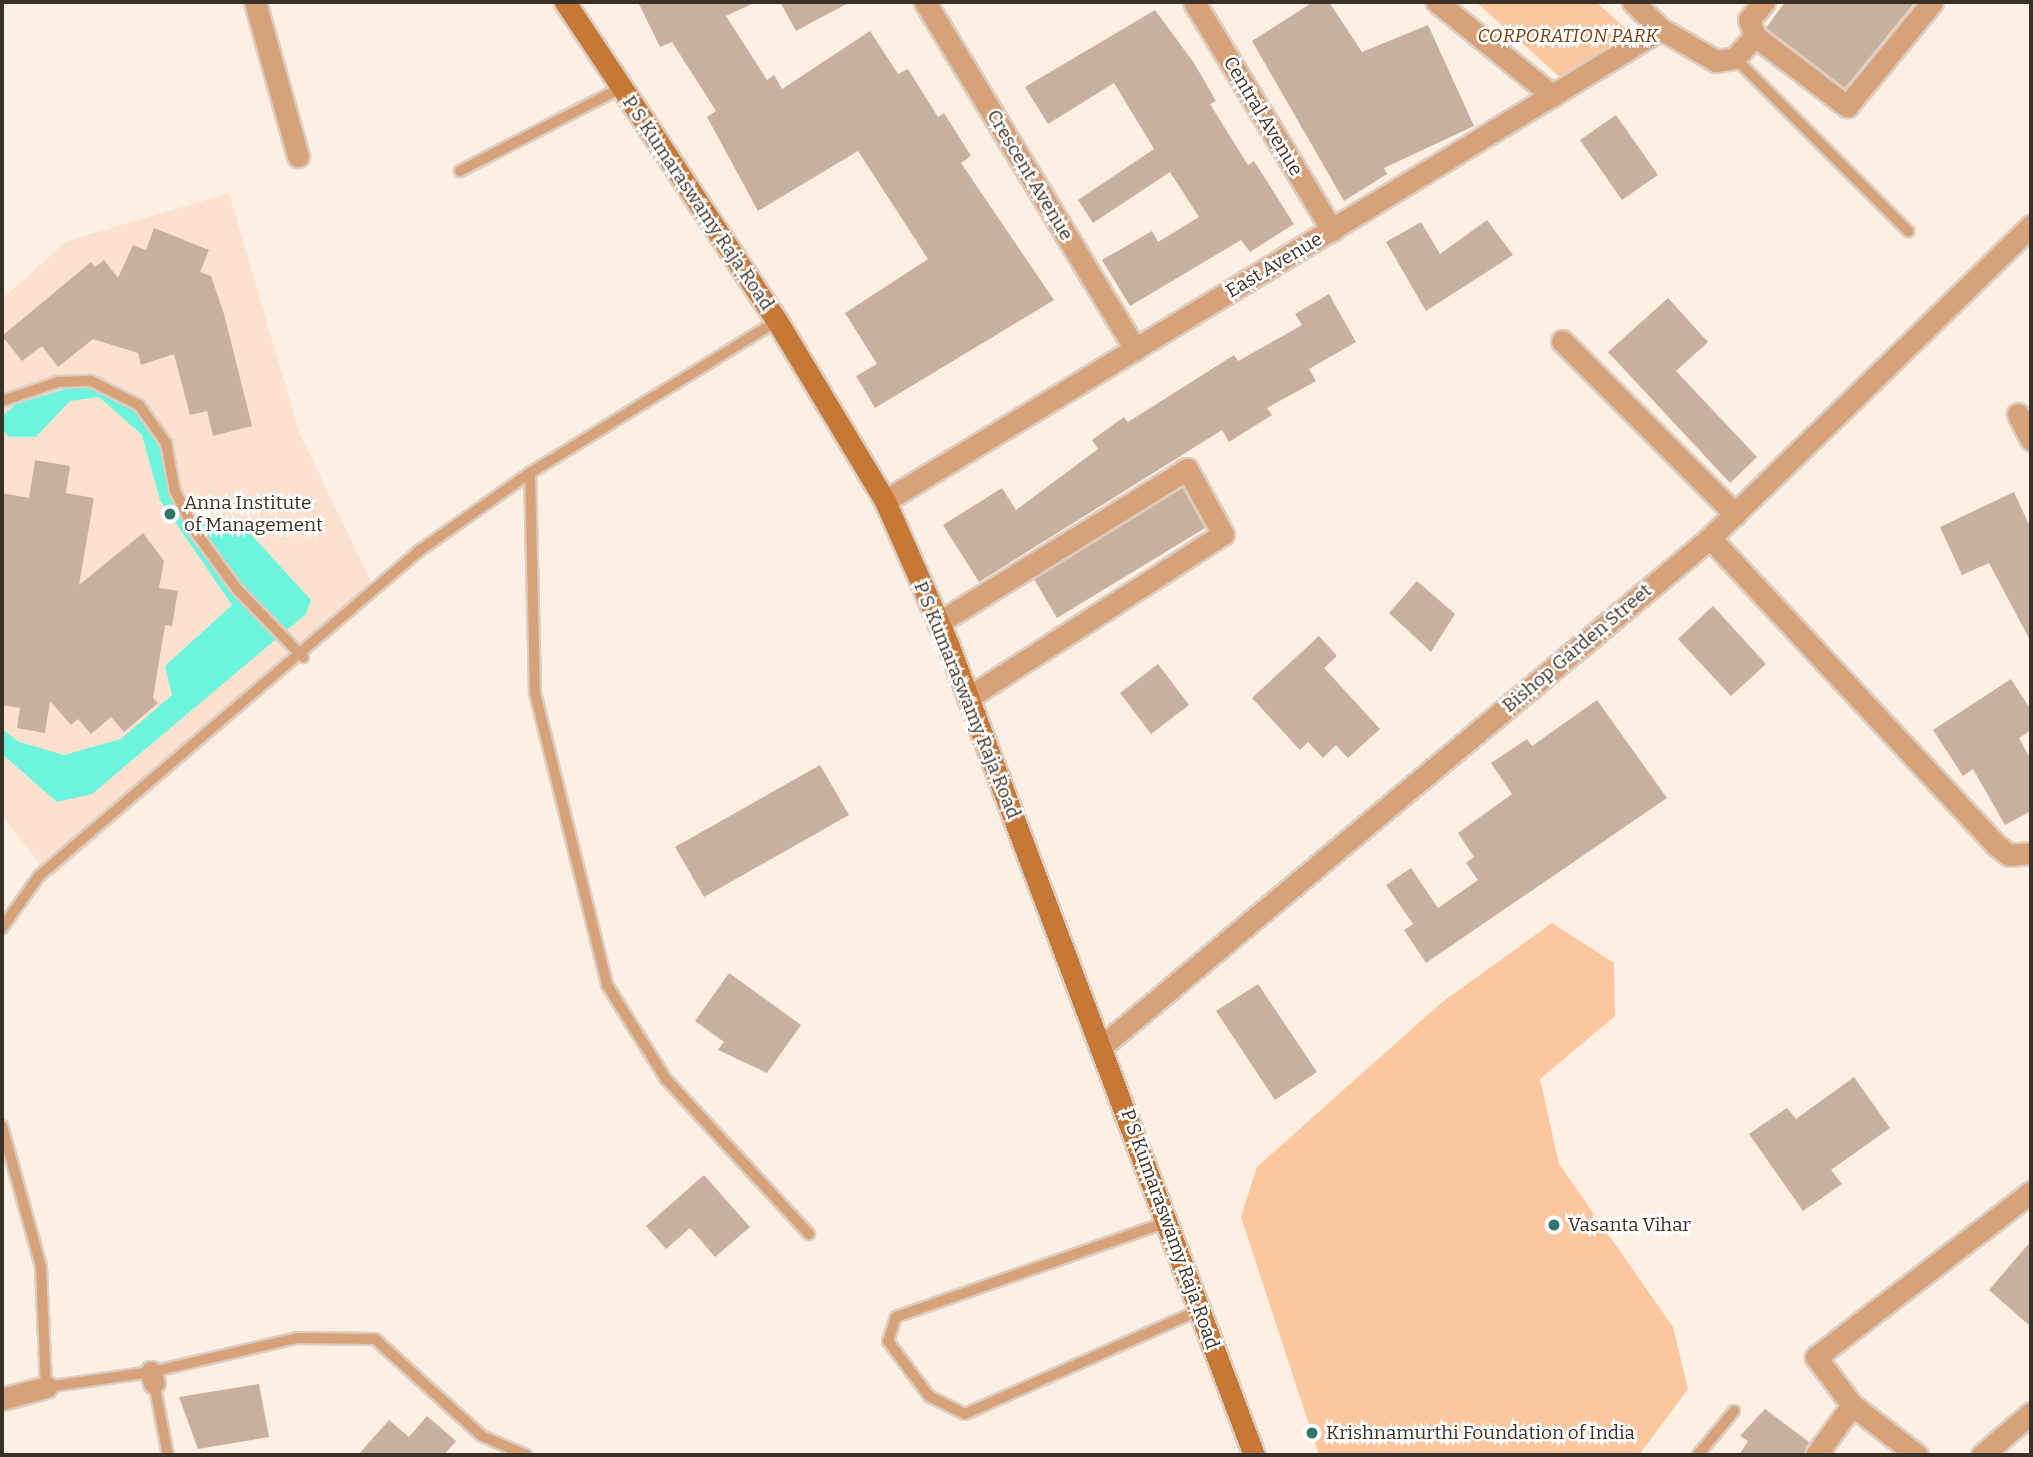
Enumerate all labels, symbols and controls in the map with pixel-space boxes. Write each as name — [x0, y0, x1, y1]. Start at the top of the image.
park label: CORPORATION PARK — [1478, 25, 1658, 47]
street label: Central Avenue — [1218, 52, 1308, 180]
street label: P S Kumaraswamy Raja Road — [618, 91, 778, 315]
street label: Crescent Avenue — [982, 106, 1078, 244]
street label: East Avenue — [1222, 227, 1326, 303]
place label: Anna Institute of Management — [184, 492, 323, 536]
marker: Anna Institute of Management — [162, 506, 178, 522]
street label: P S Kumaraswamy Raja Road — [909, 578, 1025, 822]
street label: Bishop Garden Street — [1498, 579, 1656, 717]
street label: P S Kumaraswamy Raja Road — [1116, 1106, 1224, 1352]
place label: Vasanta Vihar — [1568, 1214, 1691, 1236]
marker: Vasanta Vihar — [1546, 1217, 1562, 1233]
place label: Krishnamurthi Foundation of India — [1326, 1422, 1635, 1444]
marker: Krishnamurthi Foundation of India — [1304, 1425, 1320, 1441]

